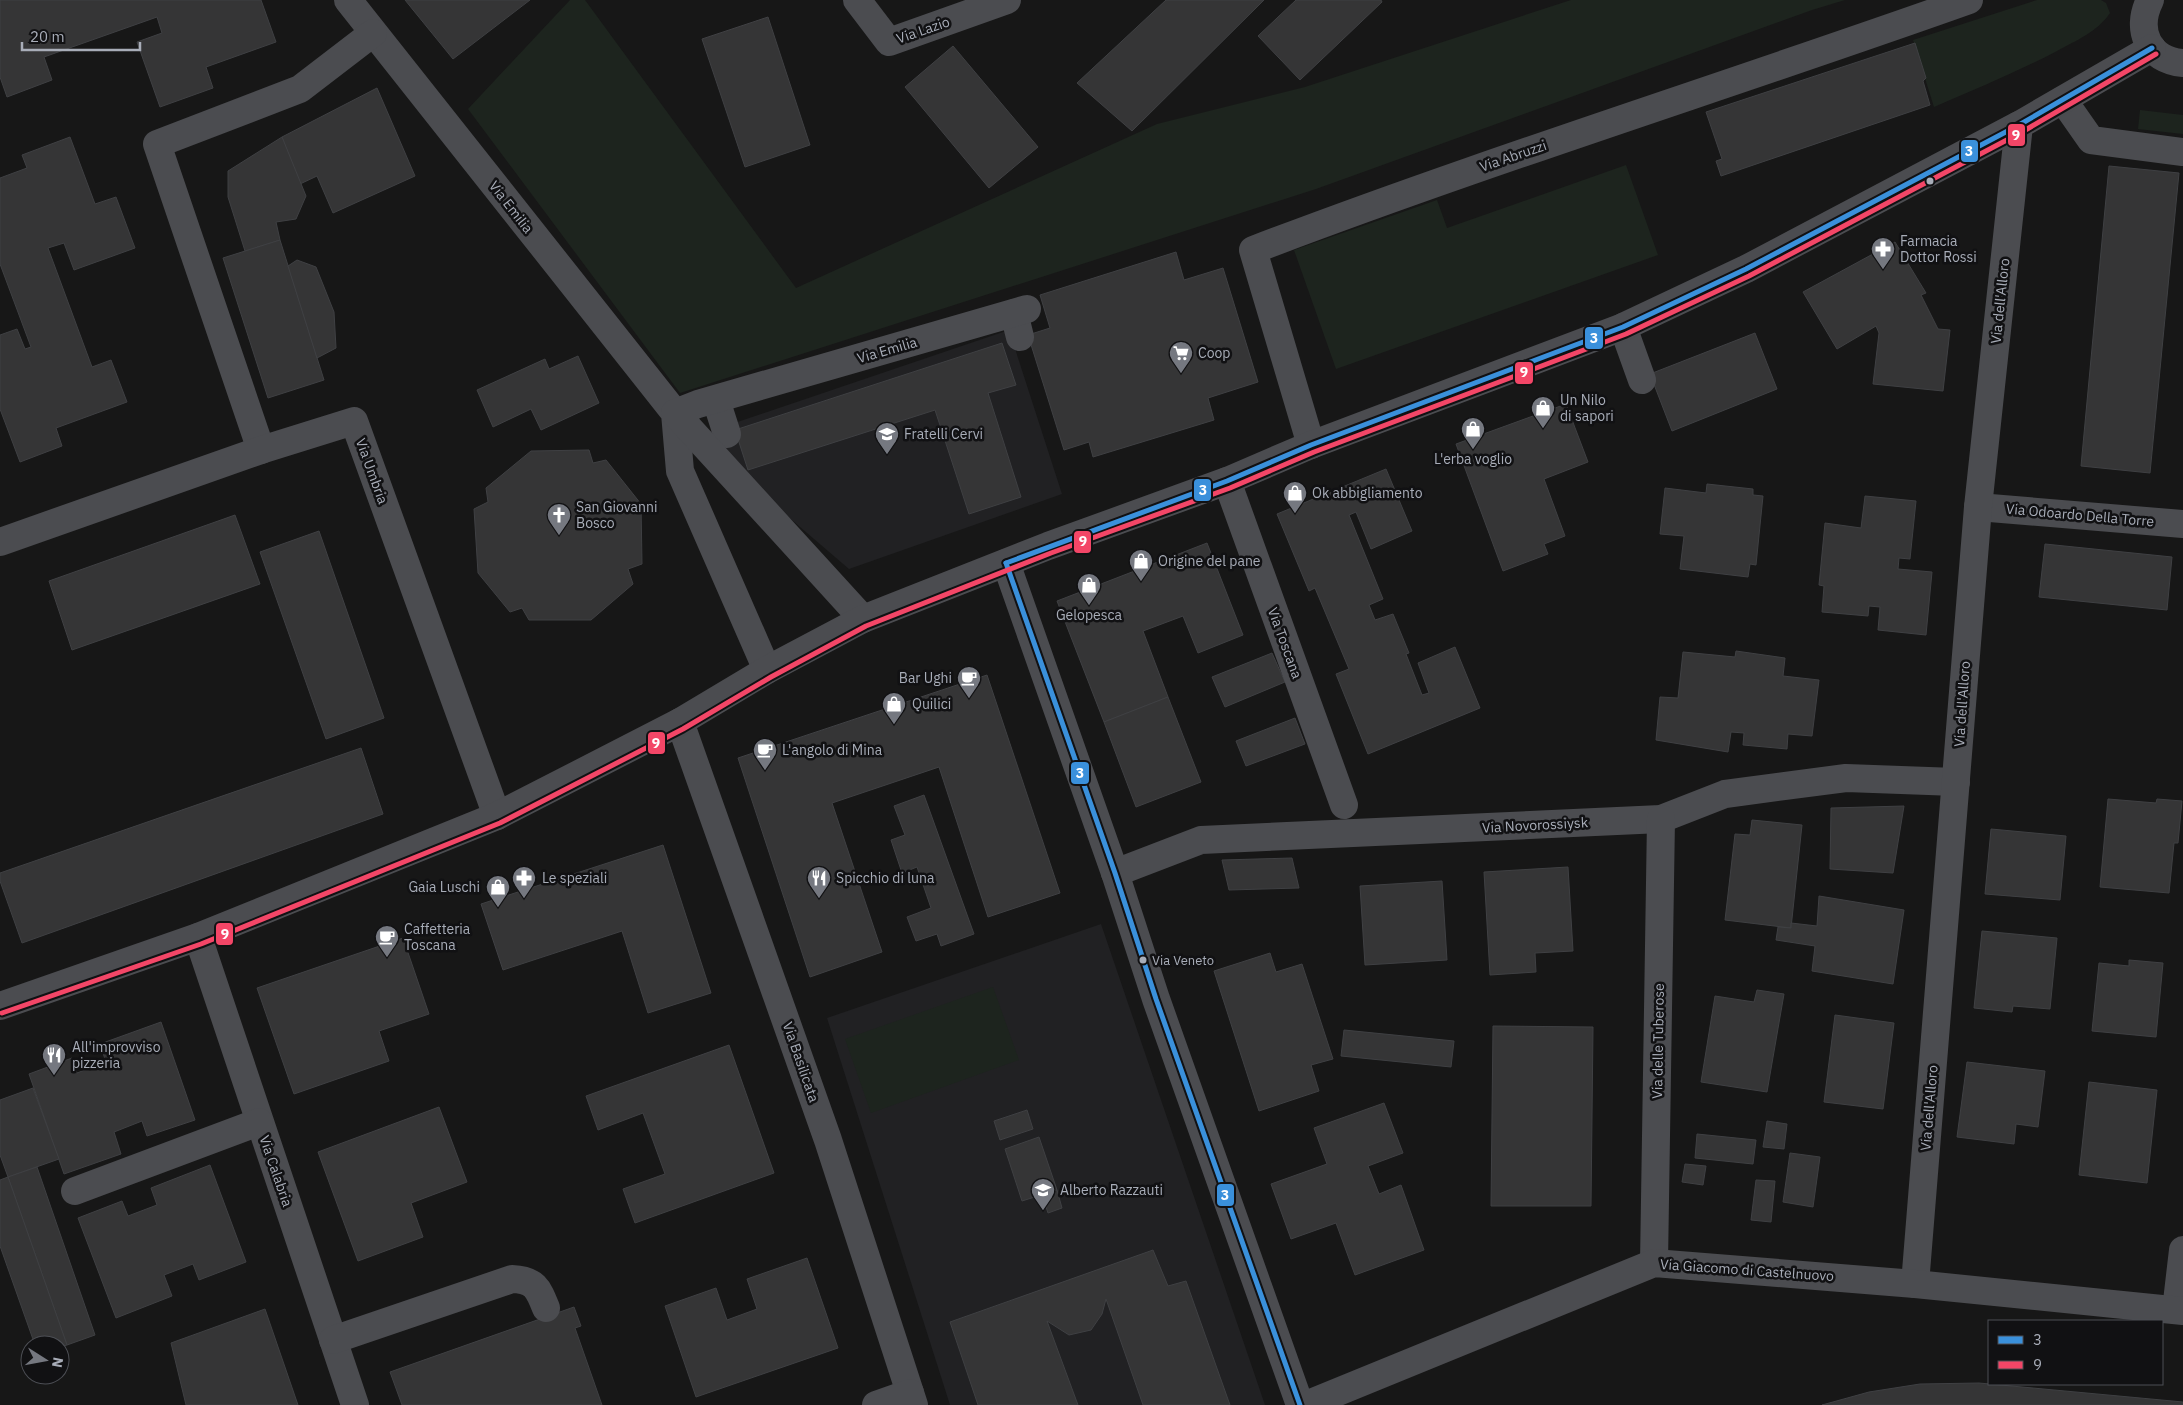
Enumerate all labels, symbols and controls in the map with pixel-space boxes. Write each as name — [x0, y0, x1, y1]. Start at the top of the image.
street label: Via Lazio — [894, 12, 952, 47]
scale bar — [22, 20, 140, 52]
text: 20 m — [30, 27, 65, 46]
line badge: 9 — [2007, 123, 2026, 147]
text: 9 — [2012, 126, 2020, 144]
street label: Via Abruzzi — [1477, 136, 1549, 176]
line badge: 3 — [1960, 139, 1979, 163]
text: 3 — [1965, 142, 1973, 160]
unlabelled marker — [1925, 176, 1935, 186]
street label: Via Emilia — [485, 177, 537, 237]
place label: Farmacia Dottor Rossi — [1900, 232, 1977, 266]
pharmacy icon: Farmacia Dottor Rossi — [1870, 236, 1896, 270]
street label: Via dell'Alloro — [1987, 257, 2013, 345]
line badge: 3 — [1584, 326, 1604, 350]
text: 3 — [1590, 329, 1598, 347]
street label: Via Emilia — [855, 333, 920, 367]
supermarket icon: Coop — [1168, 340, 1194, 374]
place label: Coop — [1198, 344, 1231, 362]
line badge: 9 — [1514, 361, 1534, 385]
text: 9 — [1520, 363, 1528, 381]
place label: Un Nilo di sapori — [1560, 391, 1614, 425]
shop icon: Un Nilo di sapori — [1530, 395, 1556, 429]
shop icon: L'erba voglio — [1460, 416, 1486, 450]
school or university icon: Fratelli Cervi — [874, 421, 900, 455]
place label: Fratelli Cervi — [904, 425, 983, 443]
street label: Via Umbria — [352, 436, 392, 507]
place label: L'erba voglio — [1434, 450, 1512, 468]
line badge: 3 — [1193, 478, 1212, 502]
shop icon: Ok abbigliamento — [1282, 480, 1308, 514]
text: 3 — [1199, 481, 1207, 499]
place label: Ok abbigliamento — [1312, 484, 1423, 502]
place label: San Giovanni Bosco — [576, 498, 657, 532]
street label: Via Odoardo Della Torre — [2005, 500, 2155, 530]
church icon: San Giovanni Bosco — [546, 502, 572, 536]
line badge: 9 — [1073, 530, 1092, 554]
text: 9 — [1079, 532, 1087, 550]
shop icon: Origine del pane — [1128, 548, 1154, 582]
place label: Origine del pane — [1158, 552, 1261, 570]
shop icon: Gelopesca — [1076, 572, 1102, 606]
street label: Via Toscana — [1264, 605, 1306, 682]
place label: Gelopesca — [1056, 606, 1123, 624]
street label: Via dell'Alloro — [1950, 660, 1974, 748]
cafe icon: Bar Ughi — [956, 665, 982, 699]
place label: Bar Ughi — [899, 669, 952, 687]
shop icon: Quilici — [881, 691, 907, 725]
place label: Quilici — [912, 695, 951, 713]
line badge: 9 — [647, 731, 666, 755]
text: 9 — [652, 734, 660, 752]
cafe icon: L'angolo di Mina — [752, 737, 778, 771]
place label: L'angolo di Mina — [782, 741, 883, 759]
line badge: 3 — [1070, 761, 1090, 785]
text: 3 — [1076, 764, 1084, 782]
street label: Via Novorossiysk — [1482, 813, 1589, 837]
pharmacy icon: Le speziali — [511, 865, 537, 899]
restaurant icon: Spicchio di luna — [806, 865, 832, 899]
place label: Le speziali — [542, 869, 607, 887]
place label: Spicchio di luna — [836, 869, 935, 887]
shop icon: Gaia Luschi — [485, 874, 511, 908]
place label: Gaia Luschi — [408, 878, 480, 896]
place label: Caffetteria Toscana — [404, 920, 471, 954]
line badge: 9 — [215, 922, 234, 946]
cafe icon: Caffetteria Toscana — [374, 924, 400, 958]
text: 9 — [221, 925, 229, 943]
place label: Via Veneto — [1152, 952, 1214, 969]
marker: Via Veneto — [1138, 955, 1148, 965]
street label: Via delle Tuberose — [1648, 983, 1668, 1099]
street label: Via Basilicata — [779, 1019, 823, 1105]
place label: All'improvviso pizzeria — [72, 1038, 161, 1072]
restaurant icon: All'improvviso pizzeria — [41, 1042, 67, 1076]
street label: Via dell'Alloro — [1916, 1064, 1942, 1152]
street label: Via Calabria — [255, 1133, 297, 1210]
school or university icon: Alberto Razzauti — [1030, 1177, 1056, 1211]
place label: Alberto Razzauti — [1060, 1181, 1163, 1199]
line badge: 3 — [1216, 1183, 1235, 1207]
text: 3 — [1221, 1186, 1229, 1204]
street label: Via Giacomo di Castelnuovo — [1660, 1255, 1835, 1285]
legend — [1988, 1320, 2163, 1385]
text: 3 — [2033, 1330, 2042, 1349]
north arrow — [20, 1335, 70, 1385]
text: 9 — [2033, 1355, 2042, 1374]
text: N — [48, 1356, 68, 1369]

